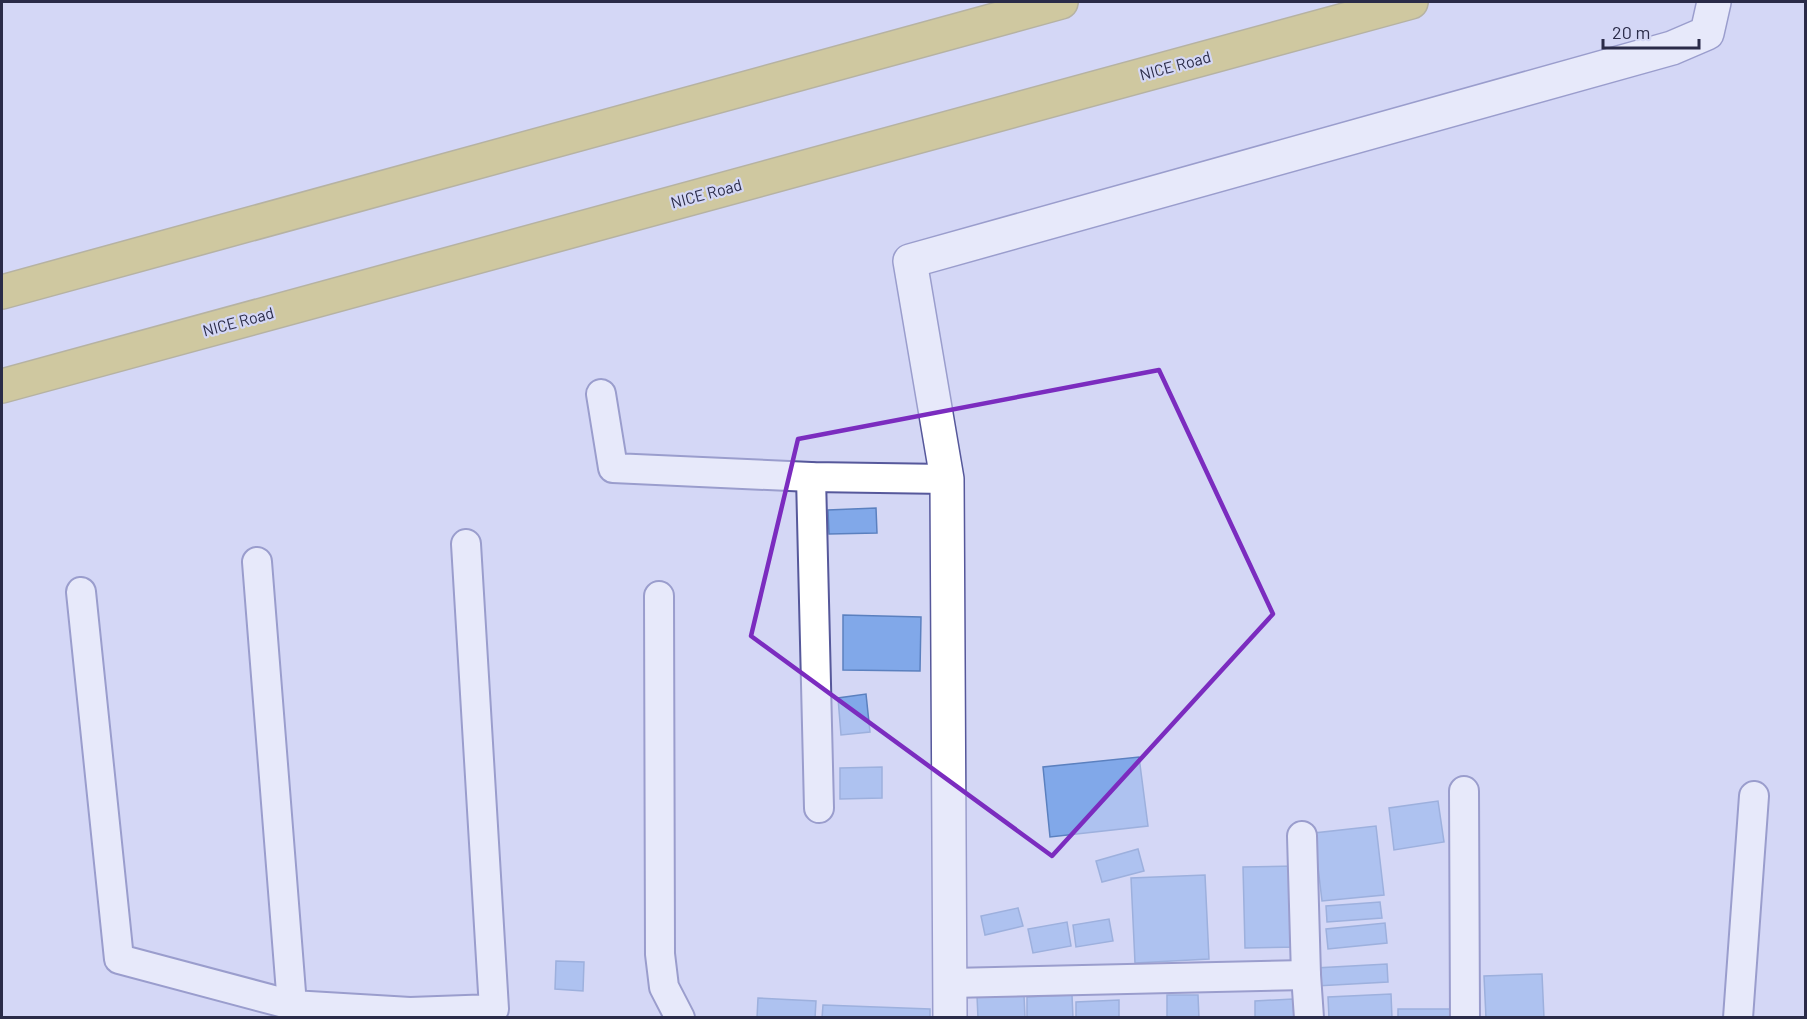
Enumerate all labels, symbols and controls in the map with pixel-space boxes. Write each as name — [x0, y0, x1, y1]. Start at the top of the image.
scale bar — [1603, 12, 1699, 50]
text: 20 m — [1612, 21, 1650, 43]
street label: NICE Road — [1137, 46, 1213, 84]
street label: NICE Road — [668, 174, 744, 212]
street label: NICE Road — [200, 302, 276, 340]

